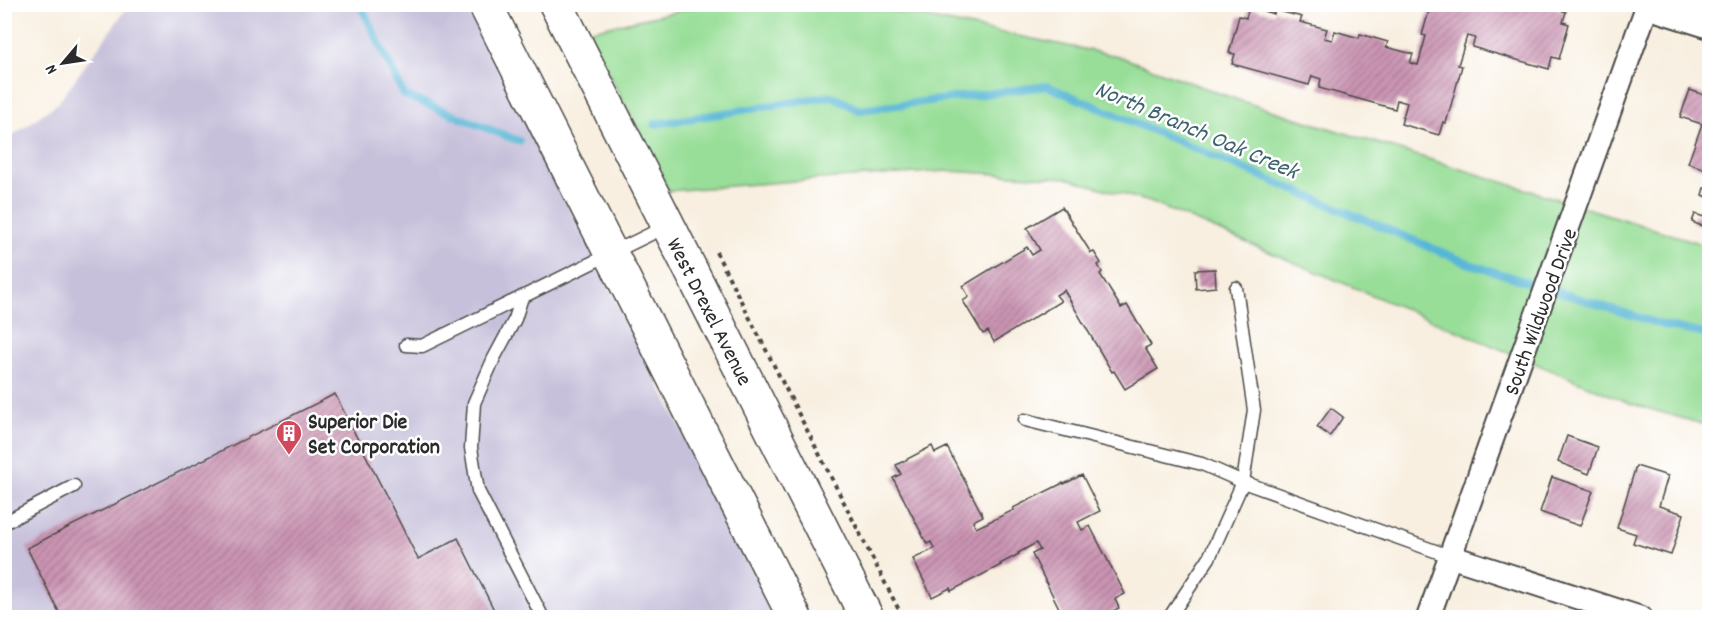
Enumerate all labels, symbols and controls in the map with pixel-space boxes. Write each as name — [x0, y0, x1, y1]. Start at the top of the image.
north arrow — [33, 33, 93, 93]
text: N — [40, 60, 64, 78]
water label: North Branch Oak Creek — [1089, 74, 1305, 191]
street label: South Wildwood Drive — [1498, 224, 1587, 400]
street label: West Drexel Avenue — [657, 233, 759, 392]
place label: Superior Die Set Corporation — [308, 408, 440, 464]
building icon: Superior Die Set Corporation — [274, 418, 304, 456]

